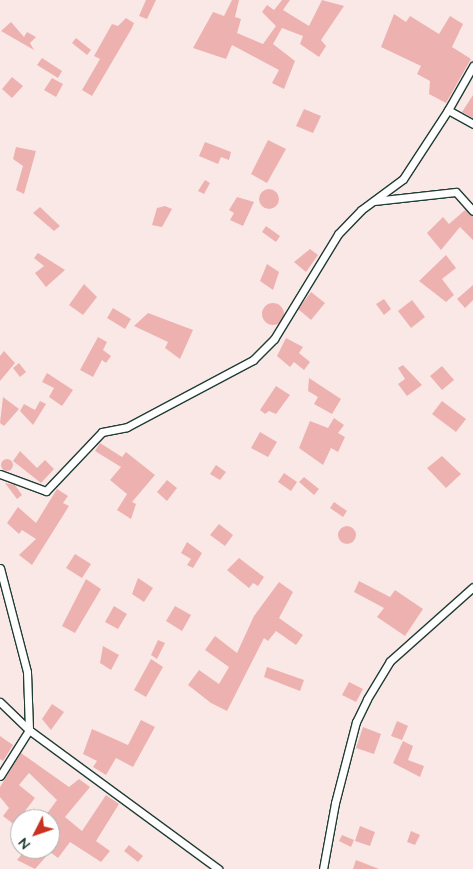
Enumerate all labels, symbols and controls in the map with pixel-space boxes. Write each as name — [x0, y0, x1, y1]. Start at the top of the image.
north arrow — [10, 809, 60, 859]
text: N — [14, 833, 35, 853]

